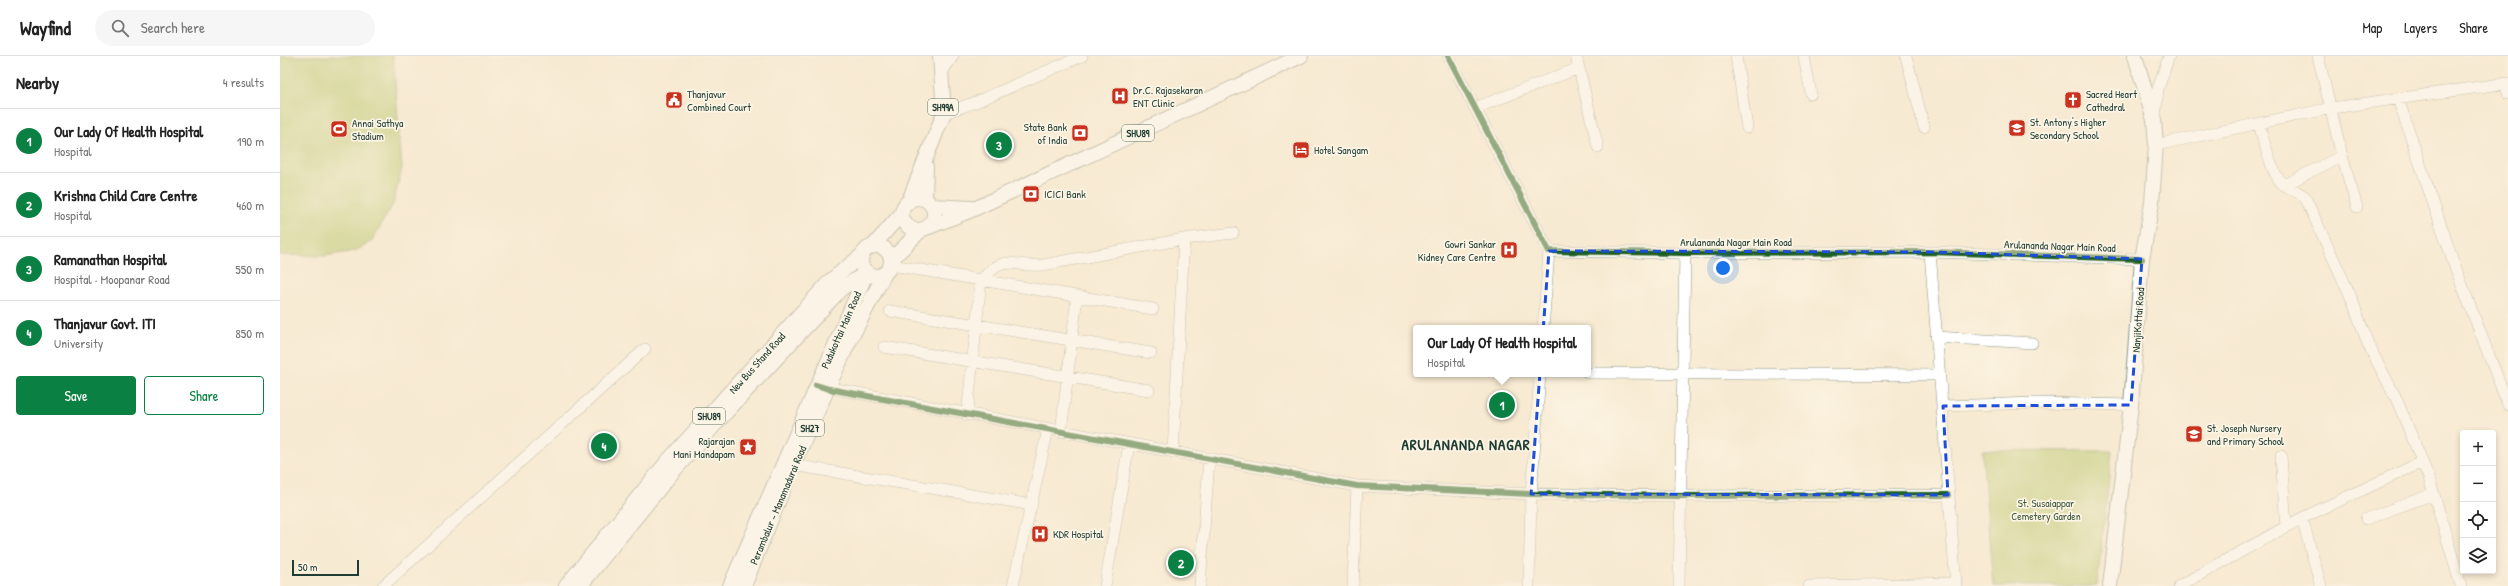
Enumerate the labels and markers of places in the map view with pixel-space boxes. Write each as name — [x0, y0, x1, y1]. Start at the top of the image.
place label: Dr.C. Rajasekaran ENT Clinic — [1133, 83, 1203, 110]
hospital icon: Dr.C. Rajasekaran ENT Clinic — [1110, 86, 1130, 106]
place label: Thanjavur Combined Court — [687, 87, 751, 114]
place label: Sacred Heart Cathedral — [2086, 87, 2137, 114]
public building icon: Thanjavur Combined Court — [664, 90, 684, 110]
church icon: Sacred Heart Cathedral — [2063, 90, 2083, 110]
place label: St. Antony's Higher Secondary School — [2030, 115, 2107, 142]
place label: Annai Sathya Stadium — [352, 116, 404, 143]
school or university icon: St. Antony's Higher Secondary School — [2007, 118, 2027, 138]
sports icon: Annai Sathya Stadium — [329, 119, 349, 139]
place label: State Bank of India — [1024, 120, 1068, 147]
bank icon: State Bank of India — [1070, 123, 1090, 143]
pin: 3 — [986, 130, 1012, 160]
hotel icon: Hotel Sangam — [1291, 140, 1311, 160]
place label: Hotel Sangam — [1314, 143, 1369, 157]
bank icon: ICICI Bank — [1021, 184, 1041, 204]
place label: ICICI Bank — [1044, 187, 1086, 201]
place label: Gowri Sankar Kidney Care Centre — [1418, 237, 1497, 264]
hospital icon: Gowri Sankar Kidney Care Centre — [1499, 240, 1519, 260]
pin: 1 — [1489, 390, 1515, 420]
place label: St. Joseph Nursery and Primary School — [2207, 421, 2284, 448]
school or university icon: St. Joseph Nursery and Primary School — [2184, 424, 2204, 444]
pin: 4 — [591, 431, 617, 461]
place label: Rajarajan Mani Mandapam — [673, 434, 736, 461]
place icon: Rajarajan Mani Mandapam — [738, 437, 758, 457]
hospital icon: KDR Hospital — [1030, 524, 1050, 544]
place label: KDR Hospital — [1053, 527, 1104, 541]
pin: 2 — [1168, 548, 1194, 578]

